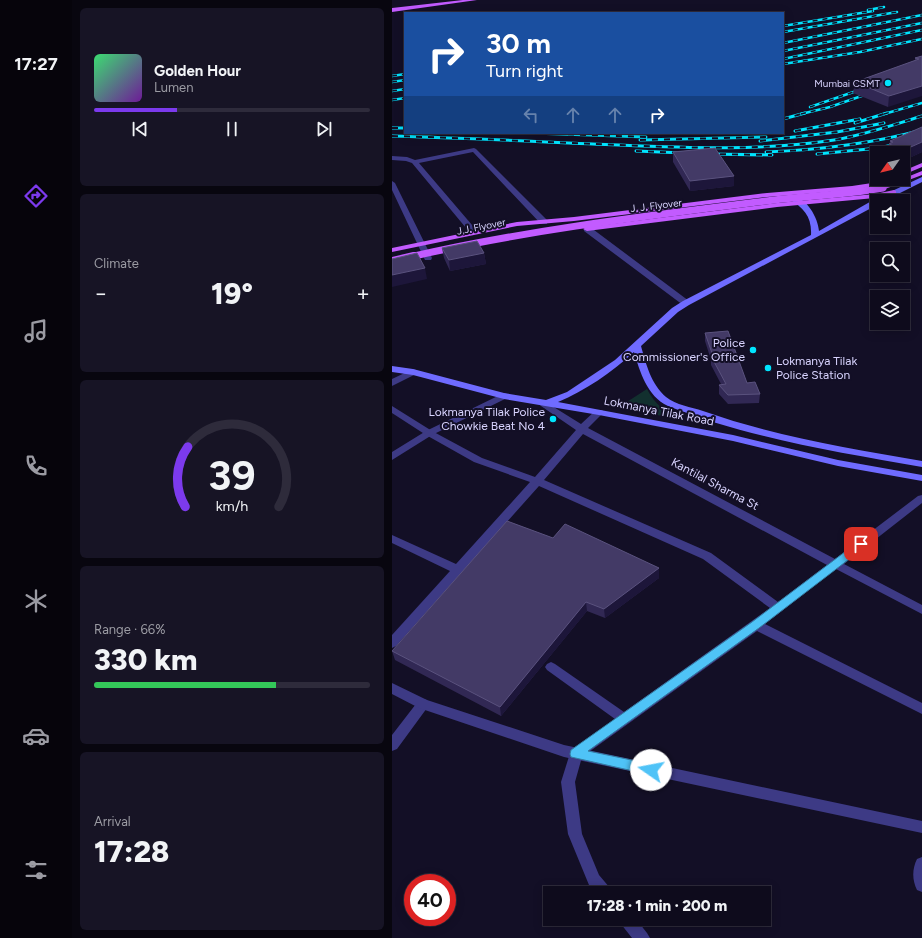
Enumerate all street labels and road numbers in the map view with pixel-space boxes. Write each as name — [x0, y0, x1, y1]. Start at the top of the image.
street label: J. J. Flyover — [630, 196, 683, 215]
street label: J.J. Flyover — [456, 215, 507, 238]
street label: Lokmanya Tilak Road — [603, 393, 715, 429]
street label: Kantilal Sharma St — [669, 455, 762, 513]

